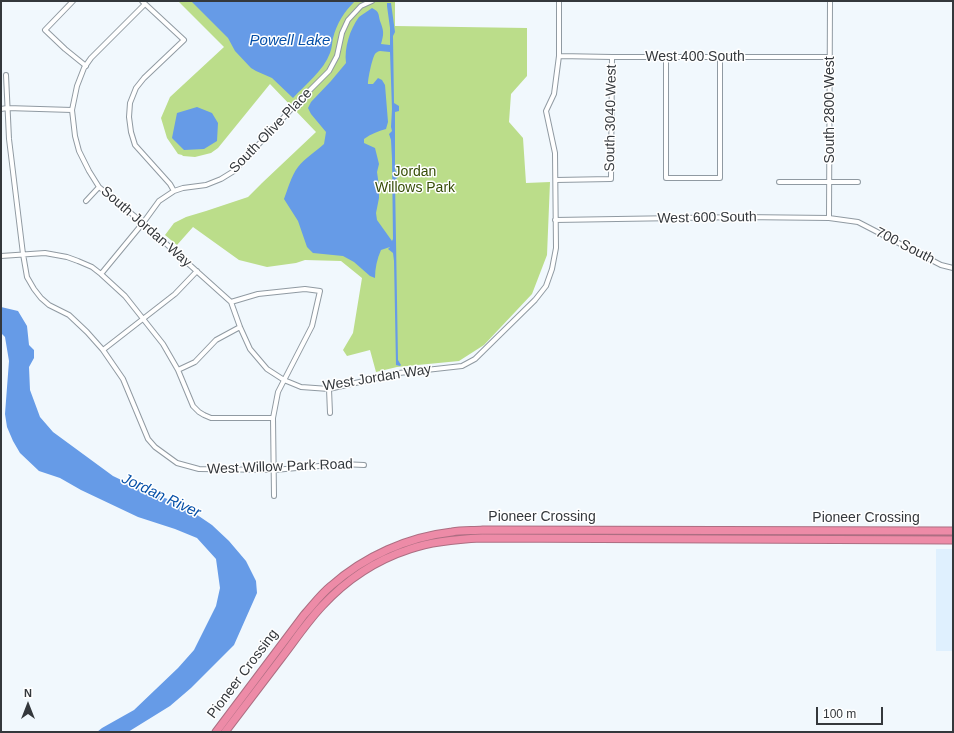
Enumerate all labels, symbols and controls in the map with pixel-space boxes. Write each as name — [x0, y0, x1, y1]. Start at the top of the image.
water label: Powell Lake — [250, 32, 330, 50]
street label: West 400 South — [645, 49, 745, 65]
street label: South 2800 West — [822, 56, 838, 164]
street label: South 3040 West — [602, 64, 620, 172]
street label: South Olive Place — [226, 85, 316, 177]
park label: Jordan Willows Park — [375, 164, 455, 196]
street label: South Jordan Way — [97, 183, 195, 271]
street label: West 600 South — [657, 209, 757, 227]
street label: 700 South — [873, 224, 937, 268]
street label: West Jordan Way — [322, 361, 432, 395]
street label: West Willow Park Road — [207, 456, 353, 478]
water label: Jordan River — [119, 470, 203, 522]
street label: Pioneer Crossing — [488, 509, 596, 525]
street label: Pioneer Crossing — [812, 510, 920, 526]
street label: Pioneer Crossing — [204, 626, 282, 722]
north arrow — [8, 685, 48, 725]
text: N — [24, 687, 32, 699]
scale bar — [818, 699, 885, 725]
text: 100 m — [823, 707, 856, 721]

